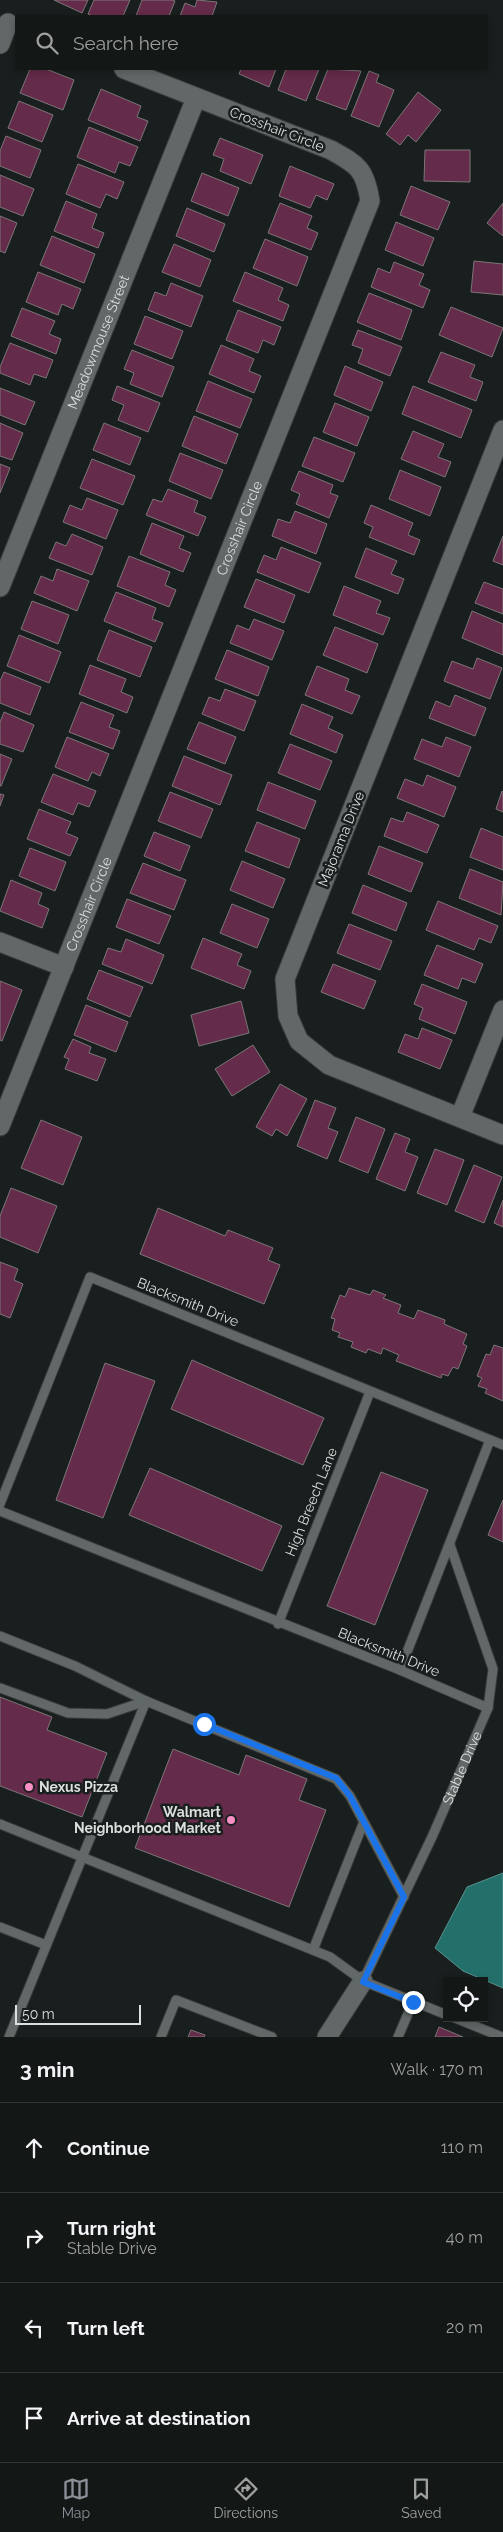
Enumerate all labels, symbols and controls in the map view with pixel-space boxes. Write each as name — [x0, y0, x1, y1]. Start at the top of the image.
search box — [15, 15, 488, 70]
icon: search — [33, 29, 61, 57]
text: Search here — [73, 32, 179, 54]
street label: Crosshair Circle — [227, 104, 327, 154]
street label: Meadowmouse Street — [64, 272, 132, 411]
street label: Crosshair Circle — [213, 479, 265, 578]
street label: Majorama Drive — [315, 789, 367, 889]
street label: Crosshair Circle — [63, 855, 115, 954]
street label: Blacksmith Drive — [135, 1274, 241, 1330]
street label: High Breech Lane — [282, 1445, 340, 1559]
street label: Blacksmith Drive — [336, 1624, 442, 1680]
route start — [193, 1713, 216, 1736]
street label: Stable Drive — [439, 1729, 485, 1807]
place label: Nexus Pizza — [39, 1779, 118, 1795]
marker: Nexus Pizza — [23, 1781, 35, 1793]
place label: Walmart Neighborhood Market — [74, 1804, 222, 1836]
marker: Walmart Neighborhood Market — [225, 1814, 237, 1826]
map controls — [443, 1977, 488, 2022]
button: locate — [443, 1977, 488, 2022]
route end — [402, 1991, 425, 2014]
scale bar — [15, 2002, 141, 2025]
text: 50 m — [22, 2006, 55, 2022]
text: 3 min — [20, 2057, 74, 2082]
text: Walk · 170 m — [391, 2060, 483, 2079]
icon: ahead — [20, 2134, 48, 2162]
text: Continue — [67, 2137, 150, 2159]
text: 110 m — [441, 2138, 483, 2157]
text: Turn right — [67, 2217, 156, 2239]
icon: right — [20, 2224, 48, 2252]
text: 40 m — [446, 2228, 483, 2247]
text: Stable Drive — [67, 2239, 157, 2258]
icon: left — [20, 2314, 48, 2342]
text: Turn left — [67, 2317, 144, 2339]
text: 20 m — [446, 2318, 483, 2337]
icon: arrive — [20, 2404, 48, 2432]
text: Arrive at destination — [67, 2407, 251, 2429]
tab: Map — [62, 2475, 90, 2521]
tab: Directions — [213, 2475, 278, 2521]
tab: Saved — [401, 2475, 441, 2521]

